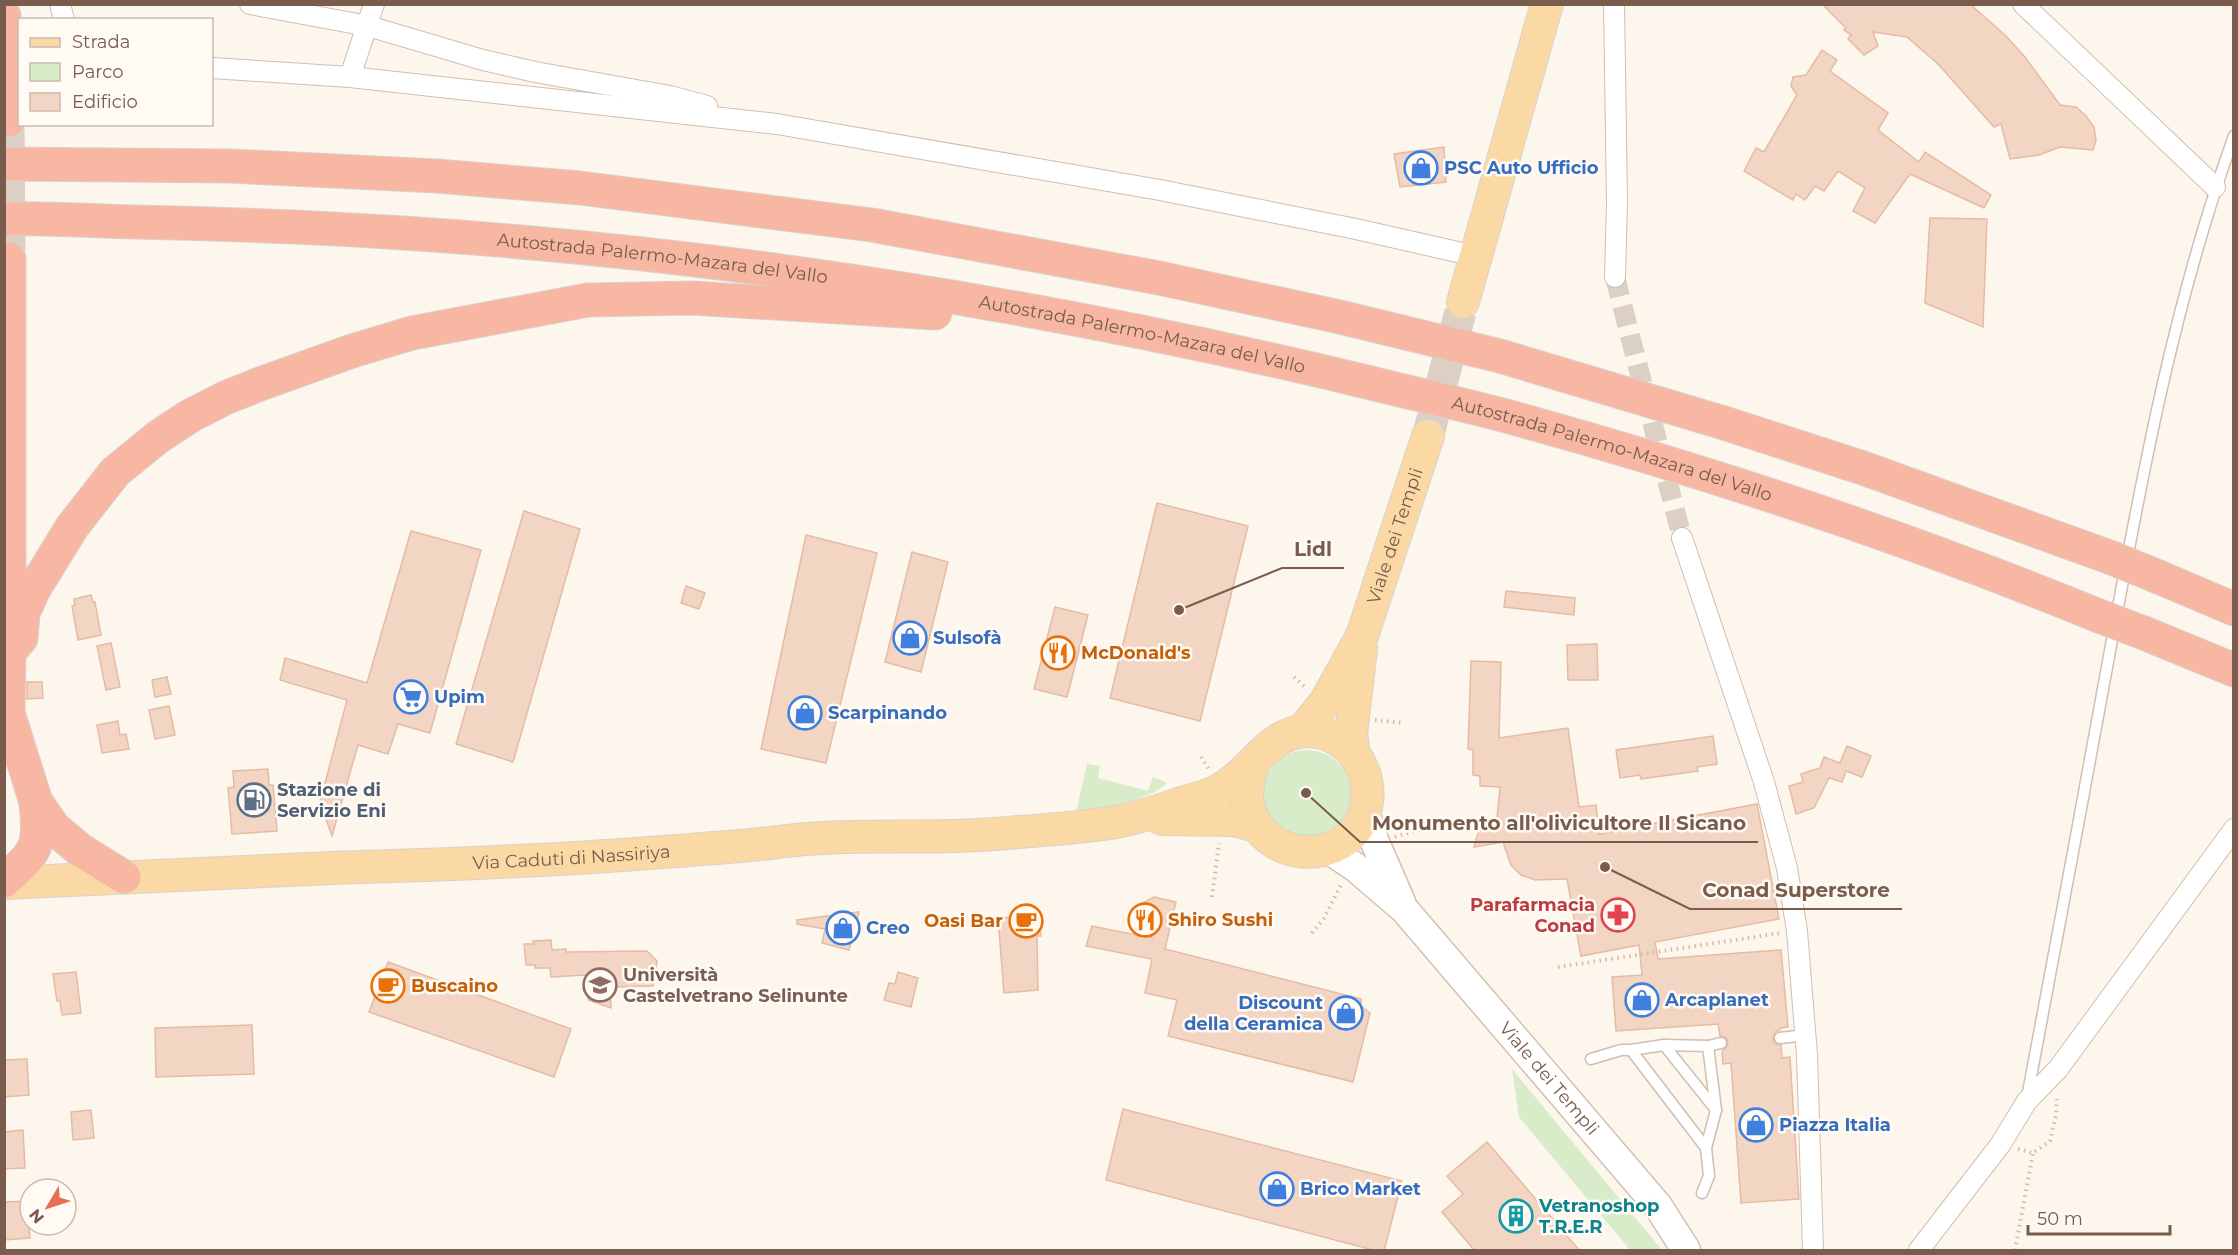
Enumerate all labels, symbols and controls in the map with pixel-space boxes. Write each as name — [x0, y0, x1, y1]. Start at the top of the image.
legend — [18, 18, 213, 126]
text: Strada — [72, 31, 130, 53]
text: Parco — [72, 61, 124, 83]
text: Edificio — [72, 91, 138, 113]
shop icon: PSC Auto Ufficio — [1403, 150, 1439, 186]
place label: PSC Auto Ufficio — [1444, 157, 1599, 179]
street label: Autostrada Palermo-Mazara del Vallo — [496, 229, 829, 288]
street label: Autostrada Palermo-Mazara del Vallo — [977, 291, 1308, 378]
street label: Autostrada Palermo-Mazara del Vallo — [1450, 392, 1775, 506]
street label: Viale dei Templi — [1362, 465, 1428, 607]
callout: Lidl — [1282, 530, 1344, 568]
text: Lidl — [1294, 537, 1332, 561]
shop icon: Sulsofà — [892, 620, 928, 656]
place label: Sulsofà — [933, 627, 1002, 649]
restaurant icon: McDonald's — [1040, 635, 1076, 671]
place label: McDonald's — [1081, 642, 1191, 664]
supermarket icon: Upim — [393, 679, 429, 715]
place label: Upim — [434, 686, 485, 708]
shop icon: Scarpinando — [787, 695, 823, 731]
place label: Scarpinando — [828, 702, 947, 724]
place label: Stazione di Servizio Eni — [277, 779, 386, 822]
fuel station icon: Stazione di Servizio Eni — [236, 782, 272, 818]
callout: Monumento all'olivicultore Il Sicano — [1360, 804, 1758, 842]
text: Monumento all'olivicultore Il Sicano — [1372, 811, 1746, 835]
street label: Via Caduti di Nassiriya — [472, 841, 671, 874]
callout: Conad Superstore — [1690, 871, 1902, 909]
text: Conad Superstore — [1702, 878, 1890, 902]
place label: Parafarmacia Conad — [1470, 894, 1595, 937]
pharmacy icon: Parafarmacia Conad — [1600, 897, 1636, 933]
restaurant icon: Shiro Sushi — [1127, 902, 1163, 938]
cafe icon: Oasi Bar — [1008, 903, 1044, 939]
place label: Shiro Sushi — [1168, 909, 1273, 931]
shop icon: Creo — [825, 910, 861, 946]
place label: Oasi Bar — [924, 910, 1003, 932]
place label: Creo — [866, 917, 910, 939]
place label: Università Castelvetrano Selinunte — [623, 964, 848, 1007]
school or university icon: Università Castelvetrano Selinunte — [582, 967, 618, 1003]
cafe icon: Buscaino — [370, 968, 406, 1004]
place label: Buscaino — [411, 975, 498, 997]
shop icon: Arcaplanet — [1624, 982, 1660, 1018]
place label: Arcaplanet — [1664, 989, 1769, 1011]
place label: Discount della Ceramica — [1184, 992, 1323, 1035]
shop icon: Discount della Ceramica — [1328, 995, 1364, 1031]
street label: Viale dei Templi — [1494, 1017, 1603, 1140]
shop icon: Piazza Italia — [1738, 1107, 1774, 1143]
place label: Piazza Italia — [1779, 1114, 1891, 1136]
shop icon: Brico Market — [1259, 1171, 1295, 1207]
north arrow — [18, 1177, 78, 1237]
place label: Brico Market — [1300, 1178, 1421, 1200]
place label: Vetranoshop T.R.E.R — [1538, 1195, 1659, 1238]
building icon: Vetranoshop T.R.E.R — [1498, 1198, 1534, 1234]
scale bar — [2028, 1198, 2170, 1236]
text: N — [25, 1205, 48, 1227]
text: 50 m — [2037, 1208, 2083, 1230]

